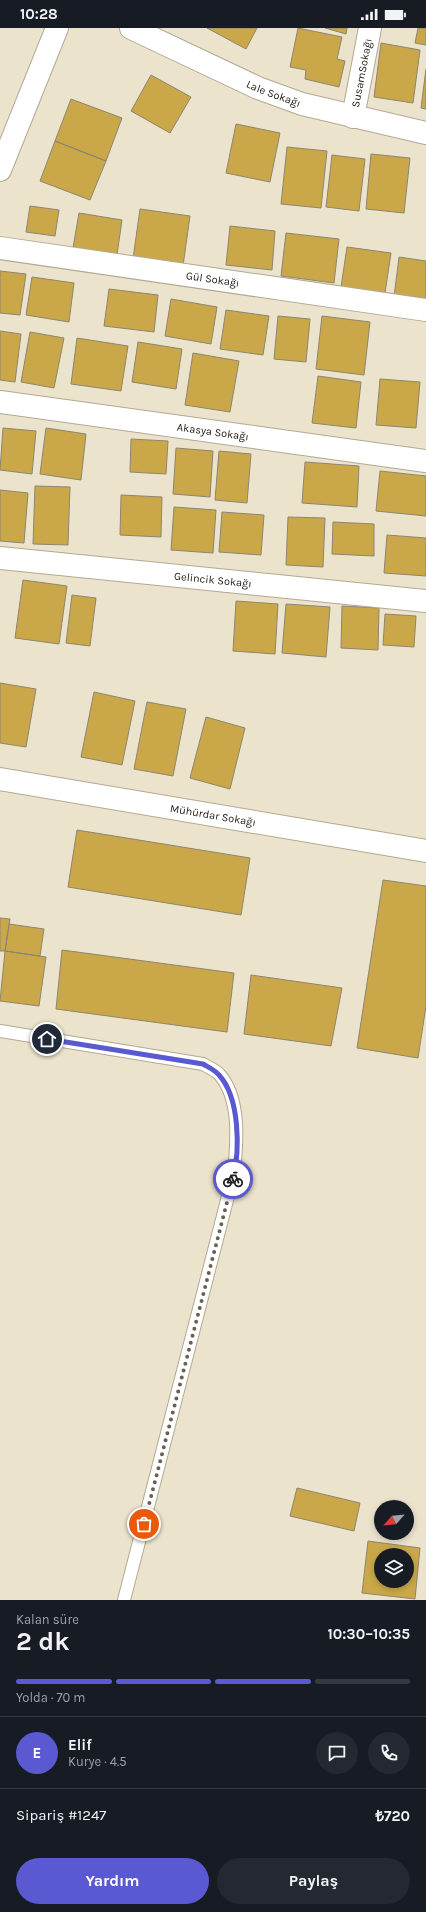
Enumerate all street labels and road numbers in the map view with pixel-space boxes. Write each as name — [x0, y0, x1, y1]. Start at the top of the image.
street label: SusamSokağı — [349, 37, 374, 108]
street label: Lale Sokağı — [244, 77, 303, 110]
street label: Gül Sokağı — [185, 269, 240, 289]
street label: Akasya Sokağı — [176, 420, 250, 443]
street label: Gelincik Sokağı — [173, 569, 252, 590]
street label: Mühürdar Sokağı — [169, 801, 257, 829]

